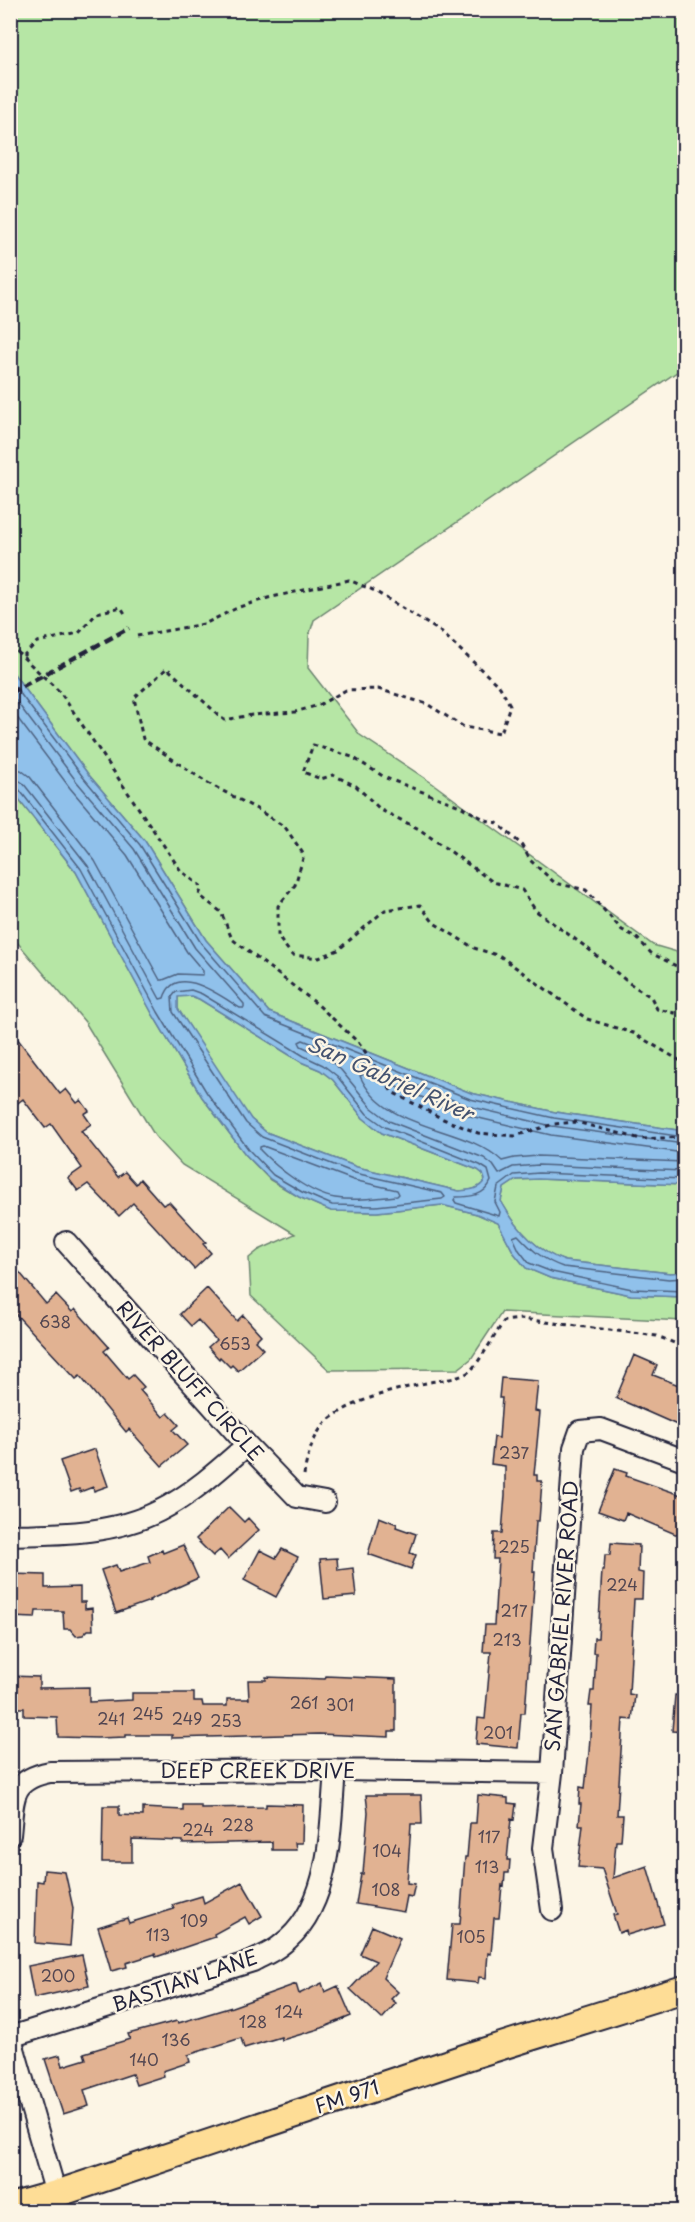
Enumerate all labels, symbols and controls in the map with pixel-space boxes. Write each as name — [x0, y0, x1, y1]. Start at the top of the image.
water label: San Gabriel River — [303, 1026, 481, 1129]
street label: RIVER BLUFF CIRCLE — [110, 1293, 271, 1467]
house number: 638 — [39, 1309, 71, 1333]
house number: 653 — [219, 1331, 251, 1355]
house number: 237 — [499, 1440, 529, 1464]
street label: SAN GABRIEL RIVER ROAD — [537, 1479, 585, 1752]
house number: 225 — [498, 1534, 530, 1558]
house number: 224 — [606, 1572, 638, 1596]
house number: 217 — [500, 1598, 528, 1622]
house number: 213 — [492, 1627, 522, 1651]
house number: 261 — [290, 1690, 318, 1714]
house number: 301 — [326, 1692, 354, 1716]
house number: 245 — [132, 1701, 164, 1725]
house number: 241 — [97, 1706, 125, 1730]
house number: 249 — [172, 1706, 202, 1730]
house number: 253 — [210, 1708, 242, 1732]
house number: 201 — [483, 1720, 513, 1744]
street label: DEEP CREEK DRIVE — [161, 1755, 355, 1785]
house number: 228 — [222, 1812, 254, 1836]
house number: 224 — [182, 1817, 214, 1841]
house number: 117 — [478, 1824, 500, 1848]
house number: 104 — [372, 1838, 402, 1862]
house number: 113 — [475, 1854, 499, 1878]
house number: 108 — [372, 1877, 400, 1901]
house number: 109 — [180, 1908, 208, 1932]
house number: 113 — [146, 1922, 170, 1946]
house number: 105 — [456, 1924, 486, 1948]
street label: BASTIAN LANE — [108, 1941, 262, 2019]
house number: 200 — [41, 1963, 75, 1987]
house number: 124 — [275, 1999, 303, 2023]
house number: 128 — [239, 2009, 267, 2033]
house number: 136 — [161, 2027, 191, 2051]
house number: 140 — [129, 2047, 159, 2071]
street label: FM 971 — [311, 2072, 383, 2121]

